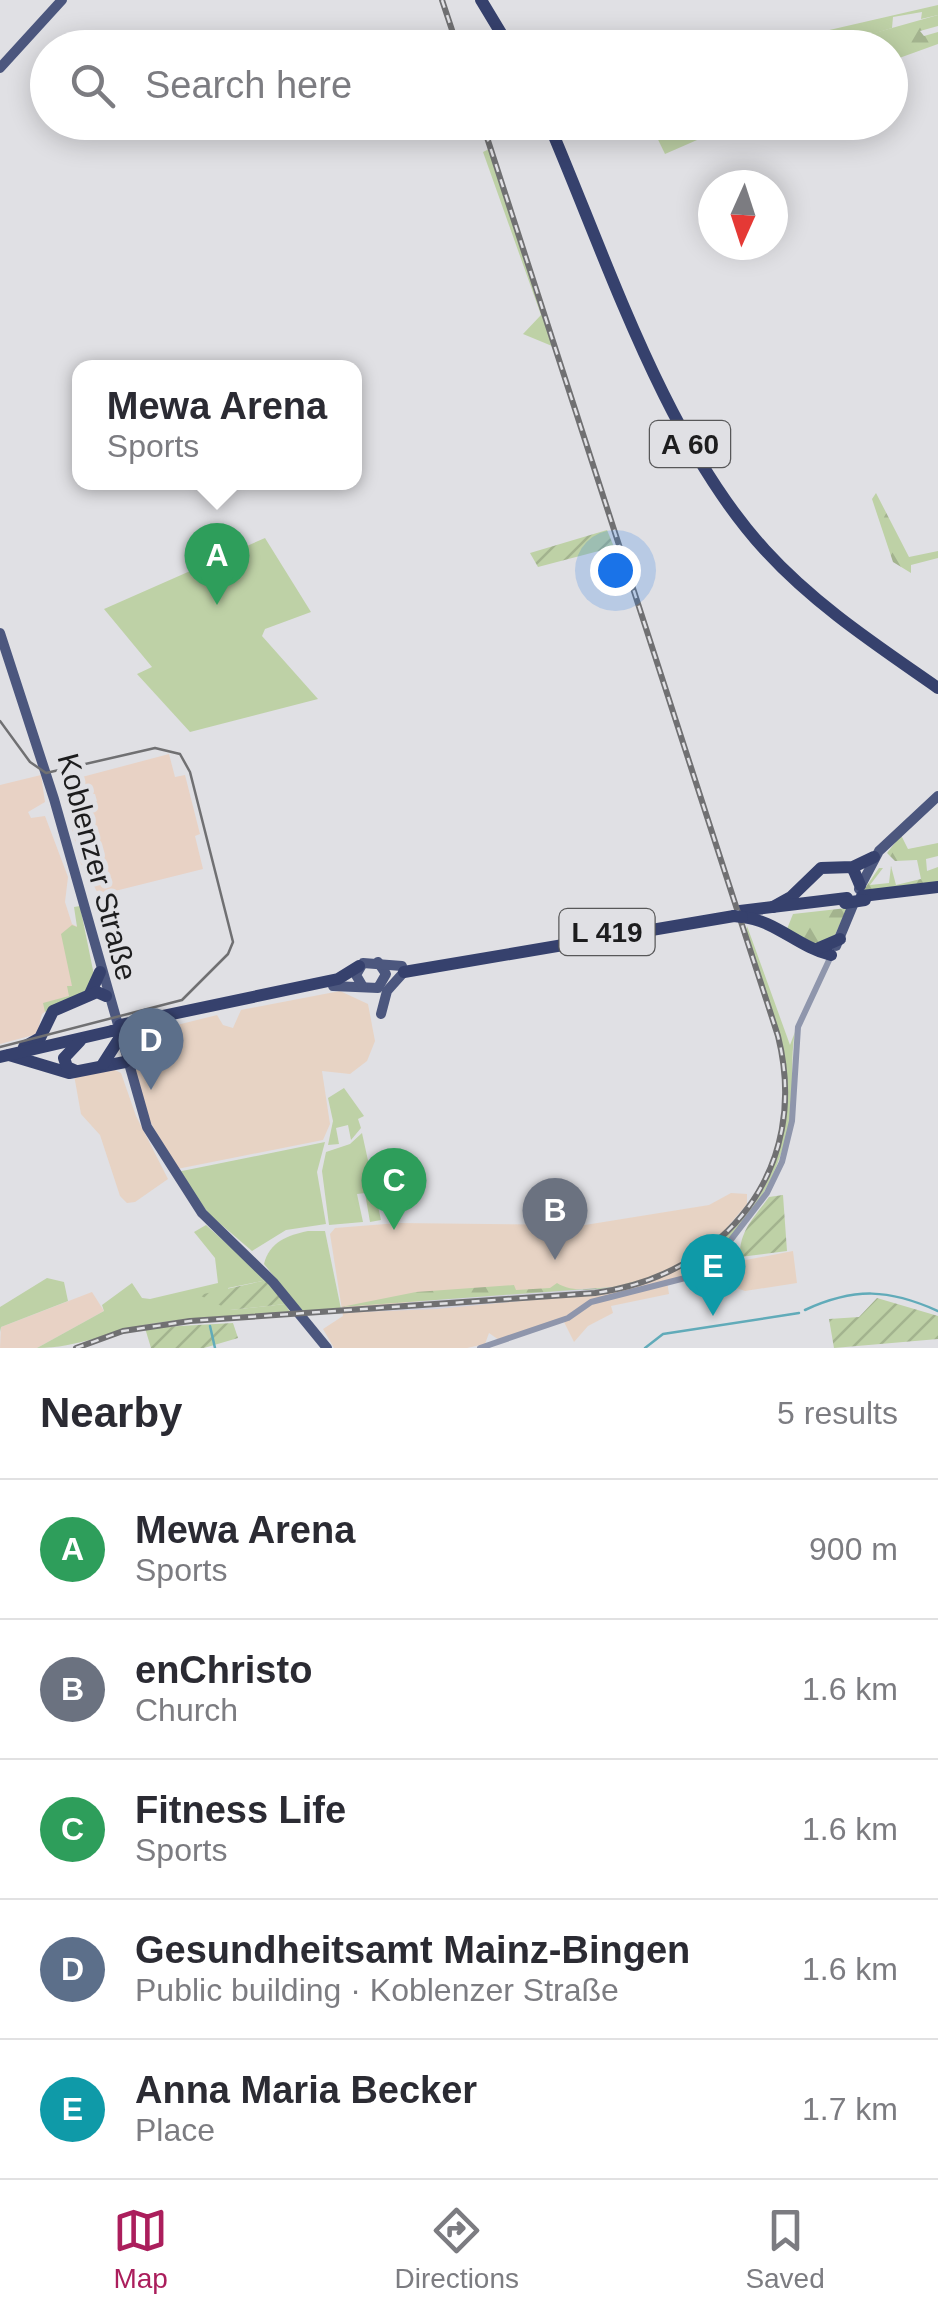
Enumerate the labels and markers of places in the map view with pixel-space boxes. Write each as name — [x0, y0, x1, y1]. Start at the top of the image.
pin: A — [184, 522, 250, 605]
pin: D — [118, 1008, 184, 1090]
pin: C — [362, 1148, 426, 1230]
pin: B — [522, 1178, 588, 1260]
pin: E — [680, 1234, 746, 1316]

